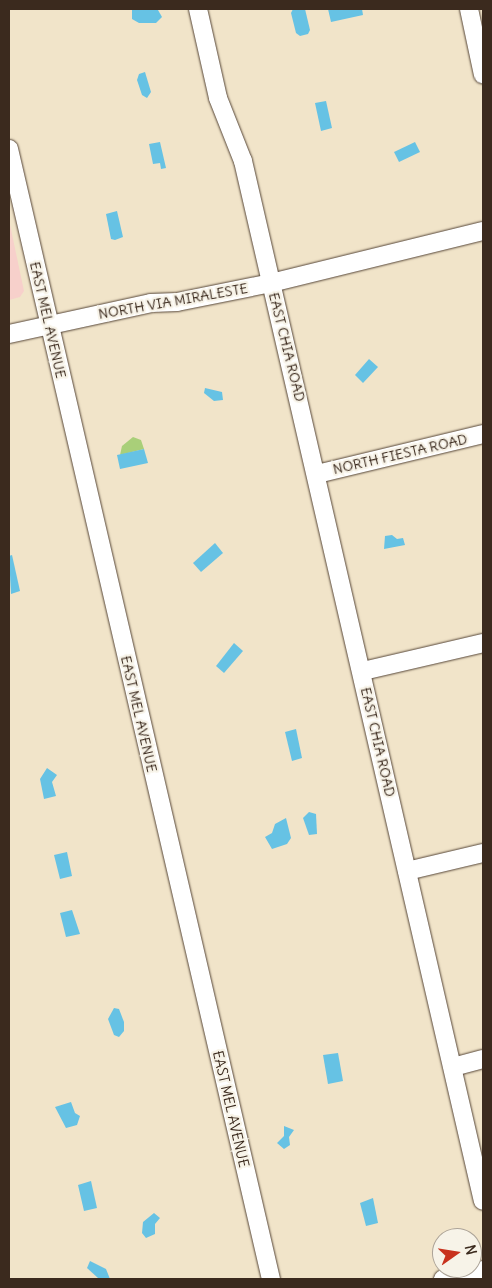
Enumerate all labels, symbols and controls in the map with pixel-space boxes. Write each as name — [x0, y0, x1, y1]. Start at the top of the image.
street label: EAST MEL AVENUE — [26, 260, 70, 380]
street label: NORTH VIA MIRALESTE — [97, 280, 249, 322]
street label: EAST CHIA ROAD — [265, 291, 309, 403]
street label: NORTH FIESTA ROAD — [331, 430, 469, 478]
street label: EAST MEL AVENUE — [117, 654, 161, 774]
street label: EAST CHIA ROAD — [357, 686, 399, 798]
street label: EAST MEL AVENUE — [209, 1049, 253, 1169]
north arrow — [432, 1228, 482, 1278]
text: N — [461, 1243, 481, 1257]

